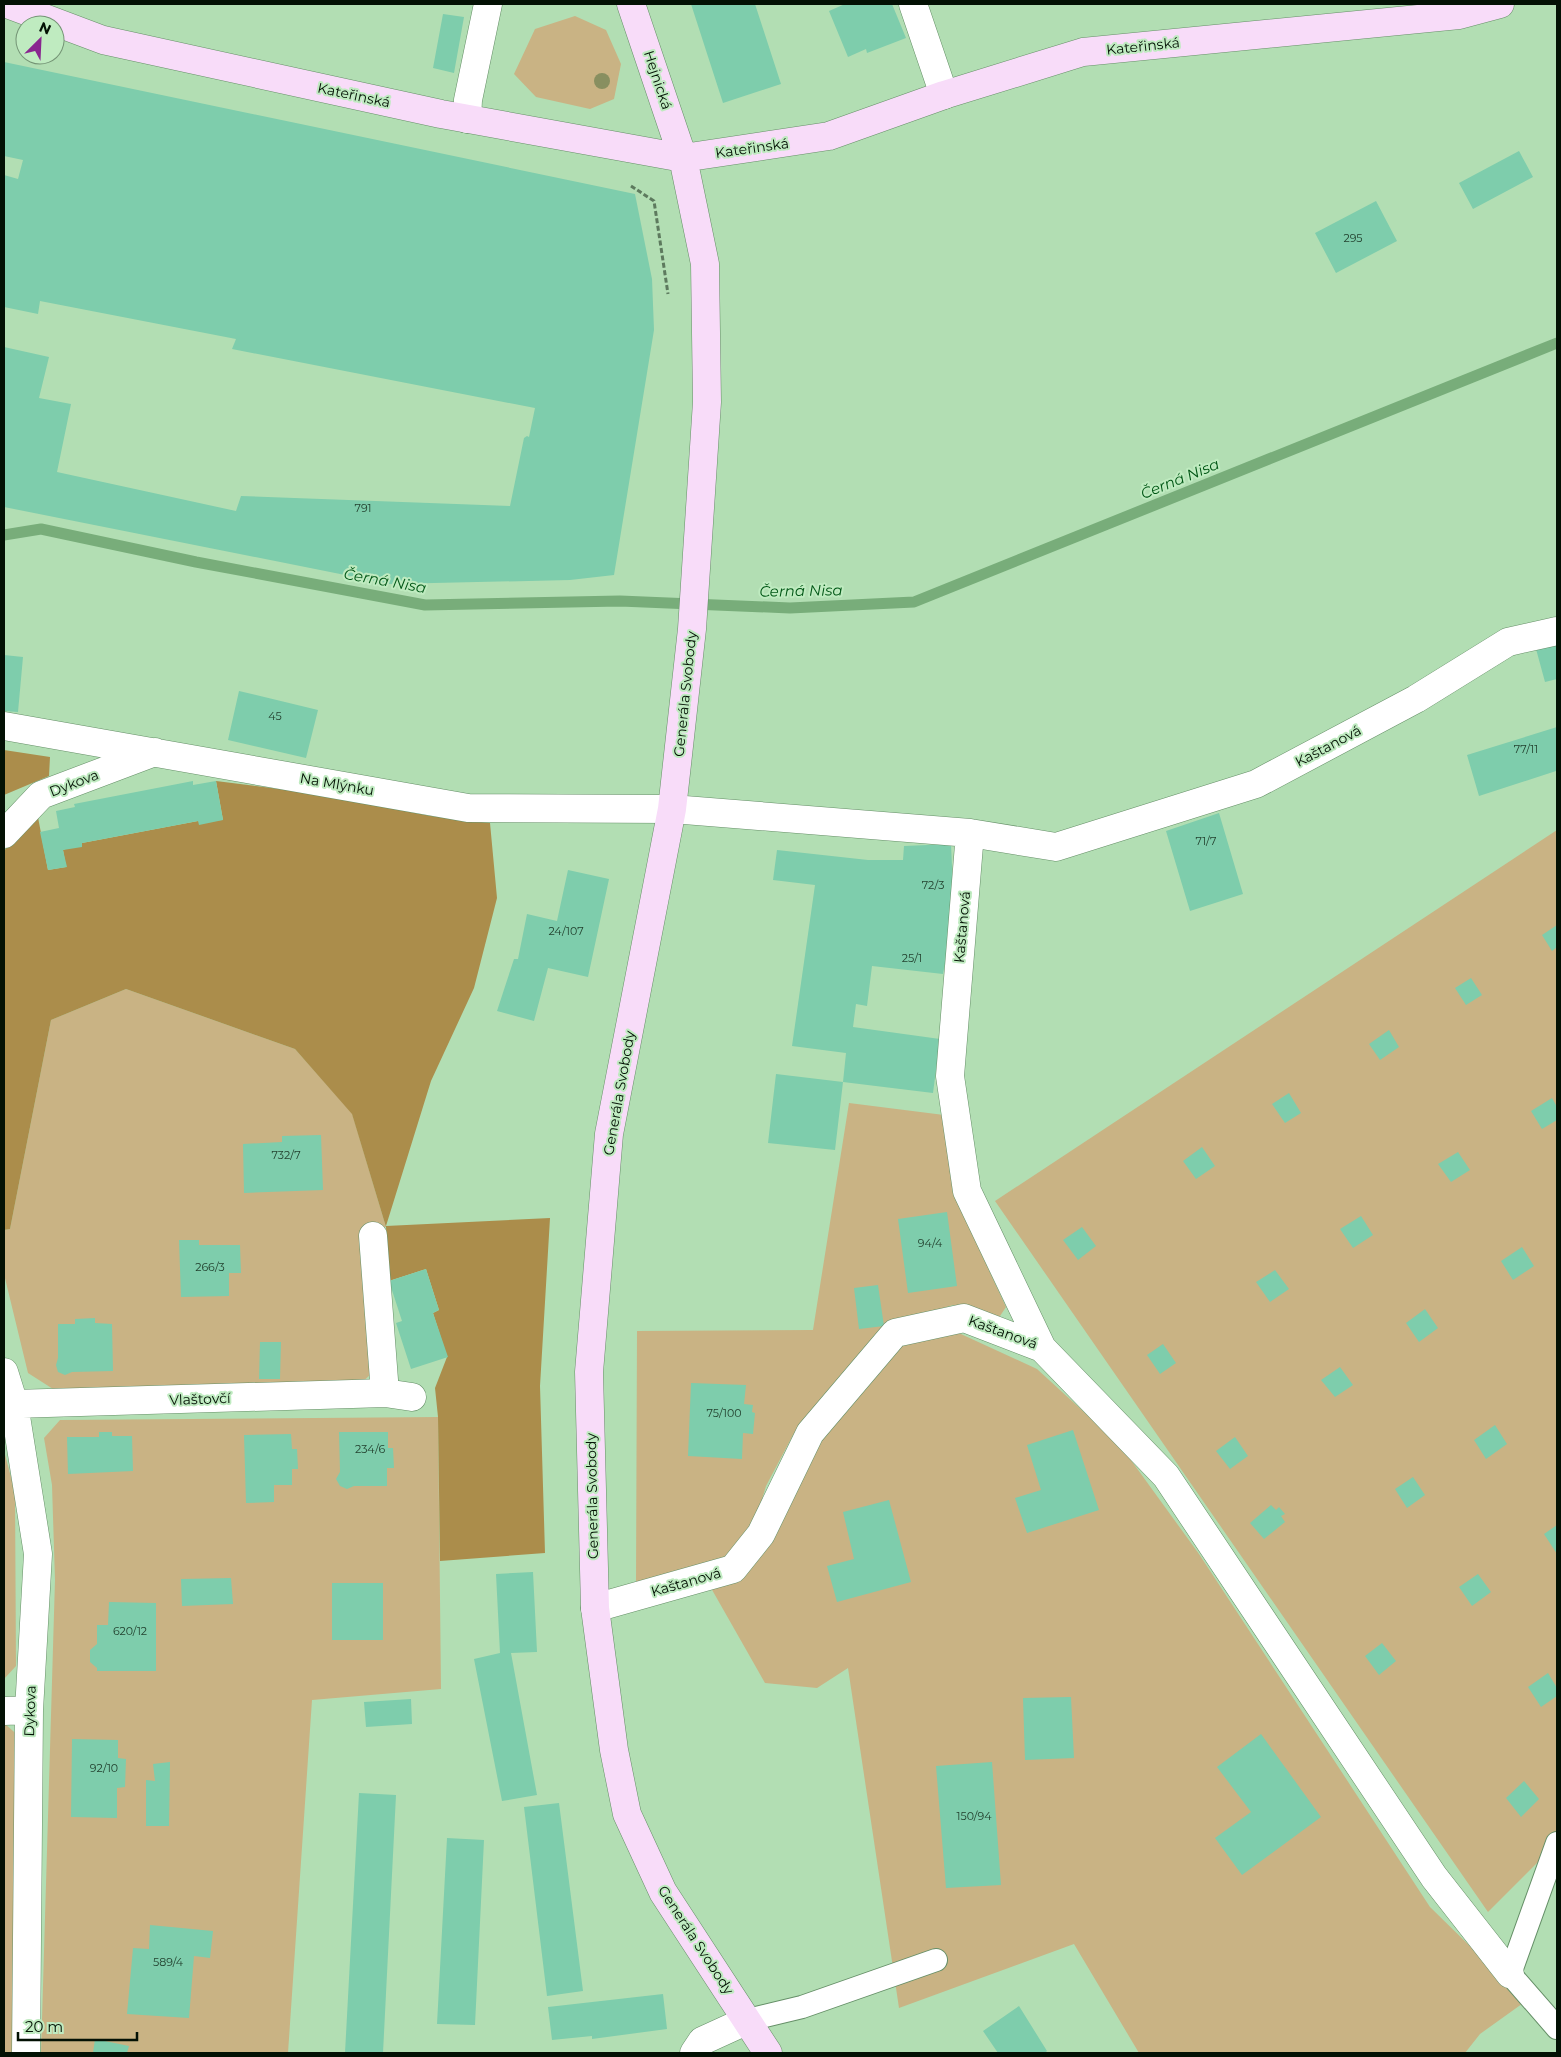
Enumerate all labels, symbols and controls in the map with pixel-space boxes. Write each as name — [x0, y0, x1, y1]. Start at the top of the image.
north arrow — [15, 15, 65, 65]
text: N — [36, 18, 54, 39]
street label: Kateřinská — [1105, 33, 1181, 59]
street label: Hejnická — [640, 48, 676, 112]
street label: Kateřinská — [316, 79, 392, 111]
street label: Kateřinská — [714, 134, 790, 162]
house number: 295 — [1343, 231, 1363, 245]
water label: Černá Nisa — [1138, 454, 1222, 503]
house number: 791 — [354, 501, 372, 515]
water label: Černá Nisa — [342, 564, 428, 597]
water label: Černá Nisa — [759, 580, 843, 601]
street label: Generála Svobody — [669, 630, 701, 758]
house number: 45 — [268, 709, 282, 723]
street label: Kaštanová — [1292, 721, 1364, 771]
house number: 77/11 — [1514, 742, 1538, 756]
street label: Dykova — [47, 765, 101, 801]
street label: Na Mlýnku — [298, 769, 376, 799]
house number: 71/7 — [1196, 834, 1216, 848]
house number: 72/3 — [922, 878, 944, 892]
street label: Kaštanová — [950, 890, 974, 964]
house number: 24/107 — [548, 924, 584, 938]
house number: 25/1 — [902, 951, 922, 965]
street label: Generála Svobody — [599, 1029, 639, 1157]
house number: 732/7 — [271, 1148, 301, 1162]
house number: 94/4 — [918, 1236, 943, 1250]
house number: 266/3 — [195, 1260, 225, 1274]
street label: Kaštanová — [966, 1311, 1040, 1353]
street label: Vlaštovčí — [169, 1389, 232, 1409]
house number: 75/100 — [706, 1406, 742, 1420]
street label: Generála Svobody — [582, 1432, 602, 1559]
house number: 234/6 — [355, 1442, 385, 1456]
street label: Kaštanová — [649, 1563, 723, 1601]
house number: 620/12 — [113, 1624, 147, 1638]
street label: Dykova — [20, 1685, 40, 1737]
house number: 92/10 — [90, 1761, 118, 1775]
house number: 150/94 — [957, 1809, 992, 1823]
street label: Generála Svobody — [654, 1882, 738, 1998]
house number: 589/4 — [153, 1955, 184, 1969]
scale bar — [18, 2010, 136, 2042]
text: 20 m — [25, 2017, 63, 2036]

